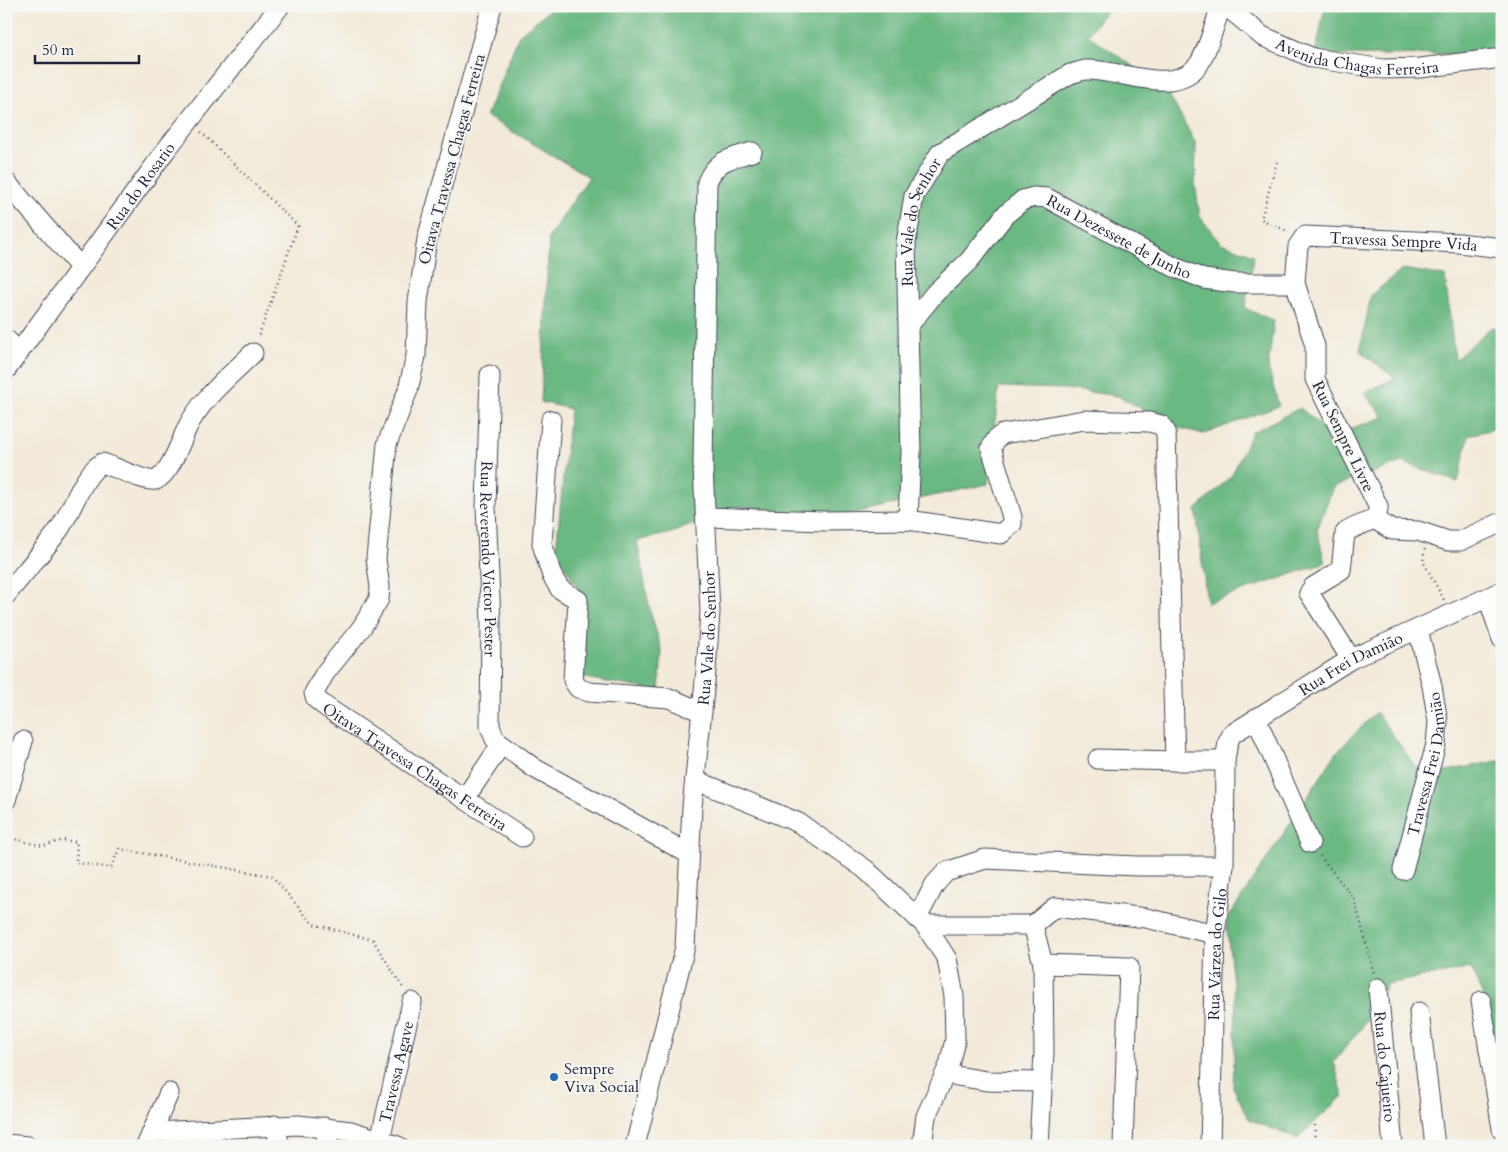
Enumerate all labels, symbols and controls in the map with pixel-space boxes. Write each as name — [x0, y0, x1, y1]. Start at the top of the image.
scale bar — [35, 32, 139, 64]
street label: Avenida Chagas Ferreira — [1272, 33, 1440, 81]
text: 50 m — [42, 40, 74, 60]
street label: Oitava Travessa Chagas Ferreira — [413, 51, 491, 267]
street label: Rua do Rosario — [102, 137, 180, 235]
street label: Rua Vale do Senhor — [896, 153, 947, 287]
street label: Rua Dezessete de Junho — [1042, 190, 1195, 285]
street label: Travessa Sempre Vida — [1329, 227, 1479, 257]
street label: Rua Sempre Livre — [1307, 377, 1380, 496]
street label: Rua Reverendo Victor Pester — [474, 461, 501, 657]
street label: Rua Vale do Senhor — [693, 570, 722, 706]
street label: Rua Frei Damião — [1295, 627, 1407, 701]
street label: Travessa Frei Damião — [1402, 690, 1450, 838]
street label: Oitava Travessa Chagas Ferreira — [318, 698, 511, 836]
street label: Rua Várzea do Gilo — [1203, 886, 1233, 1021]
street label: Rua do Cajueiro — [1368, 1010, 1401, 1124]
street label: Travessa Agave — [374, 1019, 419, 1125]
place label: Sempre Viva Social — [564, 1058, 639, 1098]
marker: Sempre Viva Social — [548, 1071, 560, 1083]

